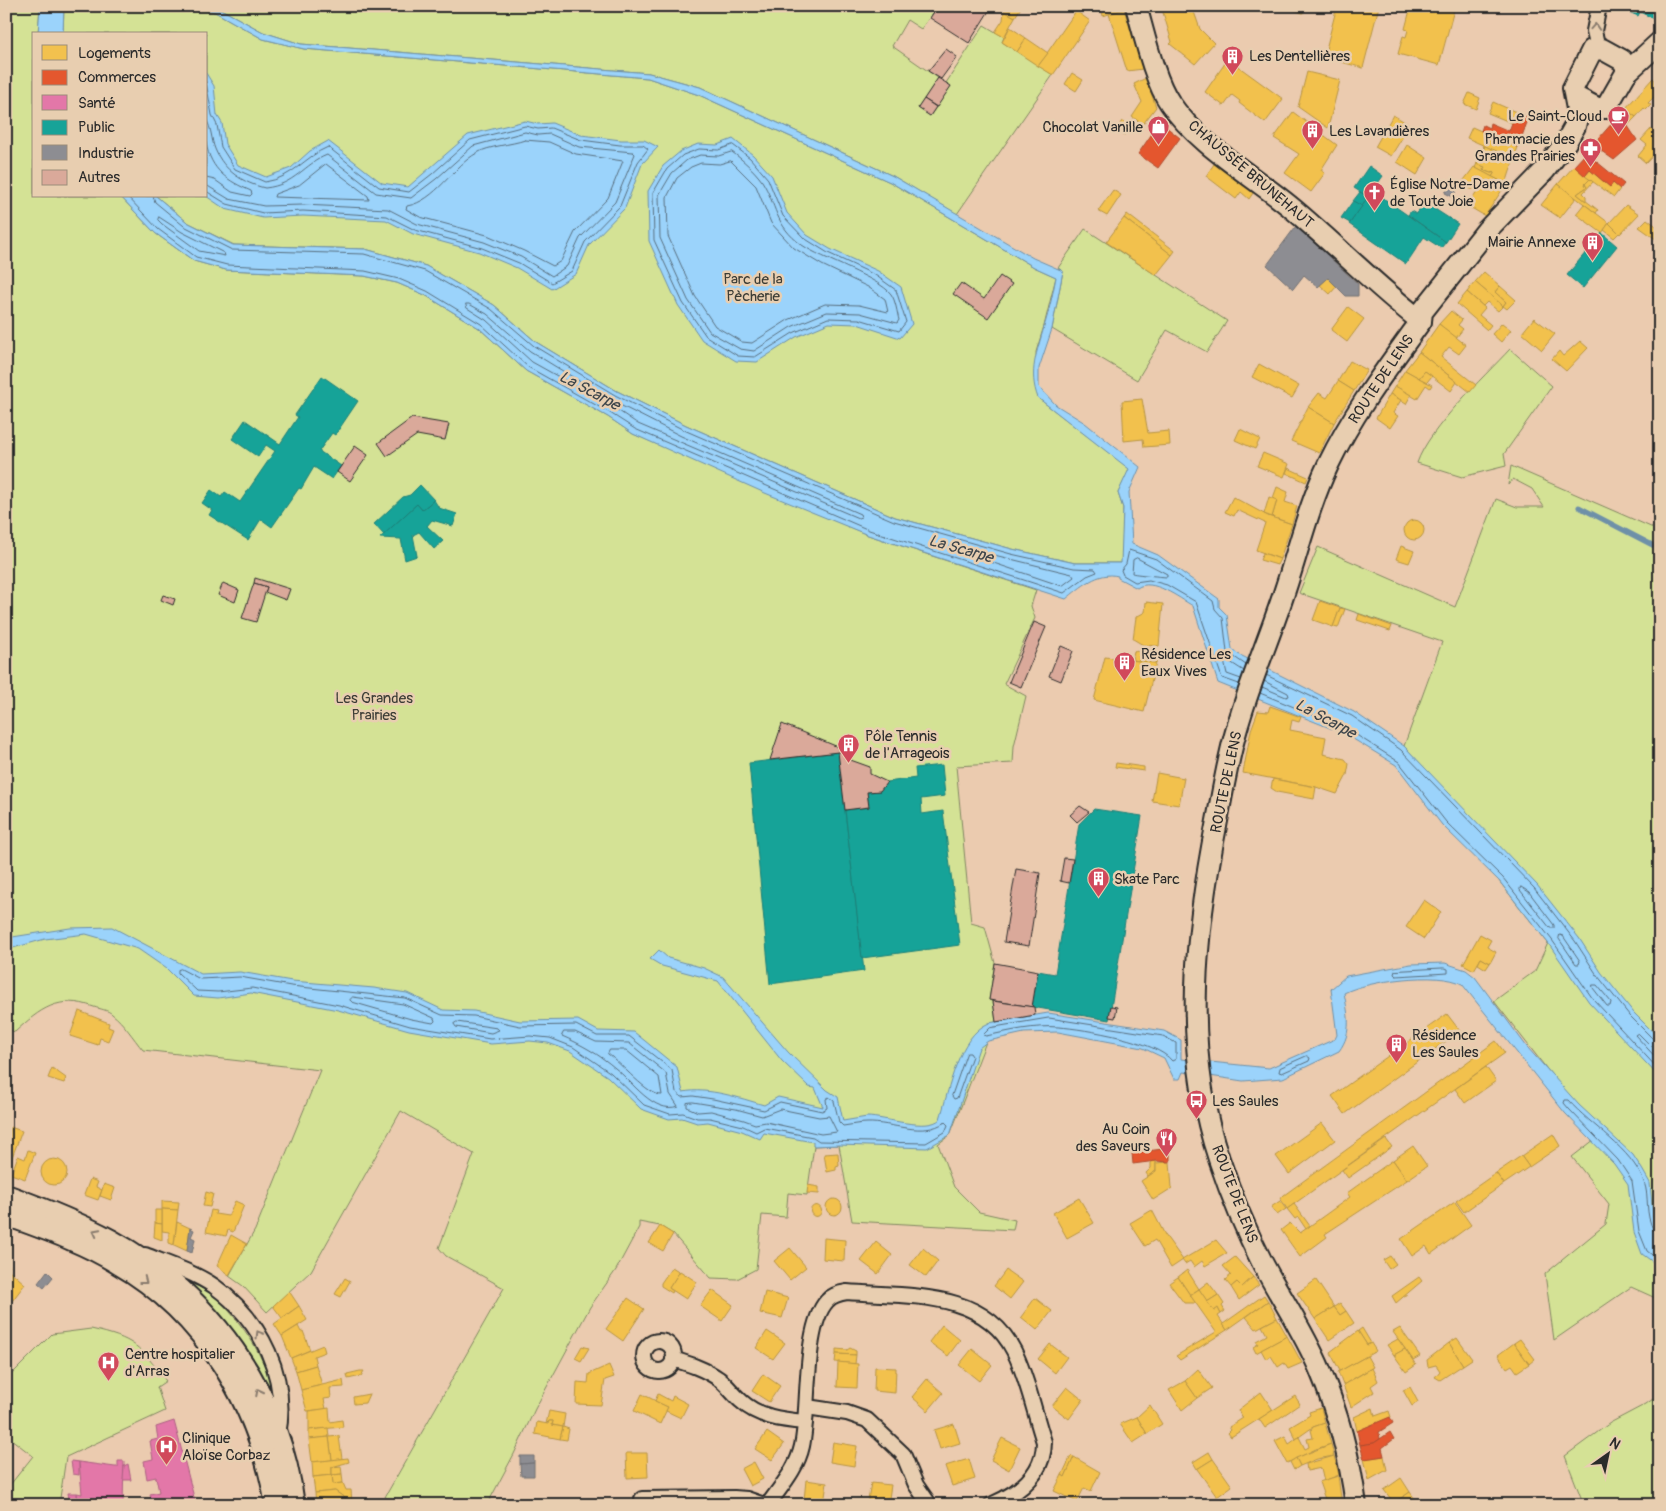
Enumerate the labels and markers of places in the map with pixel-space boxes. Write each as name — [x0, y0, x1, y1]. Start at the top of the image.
building icon: Les Dentellières — [1221, 44, 1245, 75]
place label: Les Dentellières — [1249, 47, 1350, 66]
cafe icon: Le Saint-Cloud — [1606, 104, 1630, 135]
place label: Le Saint-Cloud — [1508, 107, 1602, 126]
shop icon: Chocolat Vanille — [1147, 115, 1171, 146]
place label: Chocolat Vanille — [1042, 118, 1144, 137]
building icon: Les Lavandières — [1301, 119, 1325, 150]
place label: Les Lavandières — [1329, 122, 1429, 141]
place label: Pharmacie des Grandes Prairies — [1475, 130, 1575, 166]
pharmacy icon: Pharmacie des Grandes Prairies — [1579, 136, 1603, 167]
place label: Église Notre-Dame de Toute Joie — [1390, 175, 1510, 211]
church icon: Église Notre-Dame de Toute Joie — [1362, 181, 1386, 212]
building icon: Mairie Annexe — [1580, 230, 1604, 261]
place label: Mairie Annexe — [1488, 233, 1577, 252]
place label: Résidence Les Eaux Vives — [1141, 645, 1231, 681]
building icon: Résidence Les Eaux Vives — [1113, 651, 1137, 682]
place label: Pôle Tennis de l'Arrageois — [865, 727, 950, 763]
building icon: Pôle Tennis de l'Arrageois — [837, 733, 861, 764]
building icon: Skate Parc — [1086, 867, 1110, 898]
place label: Skate Parc — [1114, 870, 1180, 889]
place label: Résidence Les Saules — [1412, 1026, 1479, 1062]
building icon: Résidence Les Saules — [1384, 1032, 1408, 1063]
bus stop icon: Les Saules — [1184, 1089, 1208, 1120]
place label: Les Saules — [1212, 1092, 1279, 1111]
place label: Au Coin des Saveurs — [1076, 1120, 1150, 1156]
restaurant icon: Au Coin des Saveurs — [1154, 1126, 1178, 1157]
place label: Centre hospitalier d'Arras — [125, 1345, 236, 1381]
hospital icon: Centre hospitalier d'Arras — [97, 1351, 121, 1382]
place label: Clinique Aloïse Corbaz — [182, 1429, 271, 1465]
hospital icon: Clinique Aloïse Corbaz — [154, 1435, 178, 1466]

